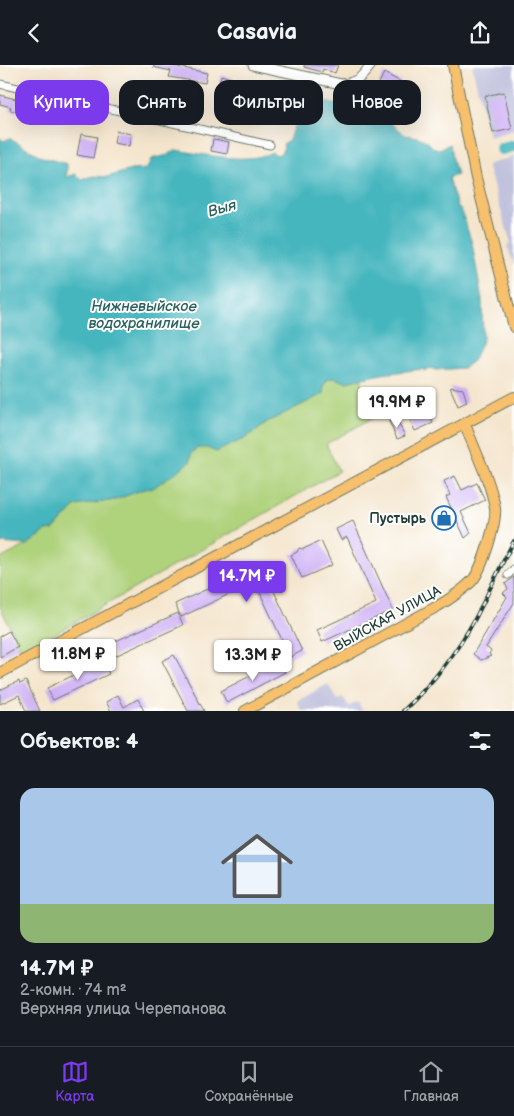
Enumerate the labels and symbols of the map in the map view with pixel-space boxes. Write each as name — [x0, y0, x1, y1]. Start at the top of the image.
water label: Выя — [206, 195, 239, 222]
water label: Нижневыйское водохранилище — [88, 297, 200, 333]
pin: 19.9M ₽ — [351, 387, 443, 429]
shop icon: Пустырь — [431, 505, 457, 531]
place label: Пустырь — [369, 510, 427, 527]
pin: 14.7M ₽ — [201, 561, 293, 603]
street label: ВЫЙСКАЯ УЛИЦА — [331, 582, 444, 655]
pin: 11.8M ₽ — [32, 639, 124, 681]
pin: 13.3M ₽ — [207, 639, 299, 682]

